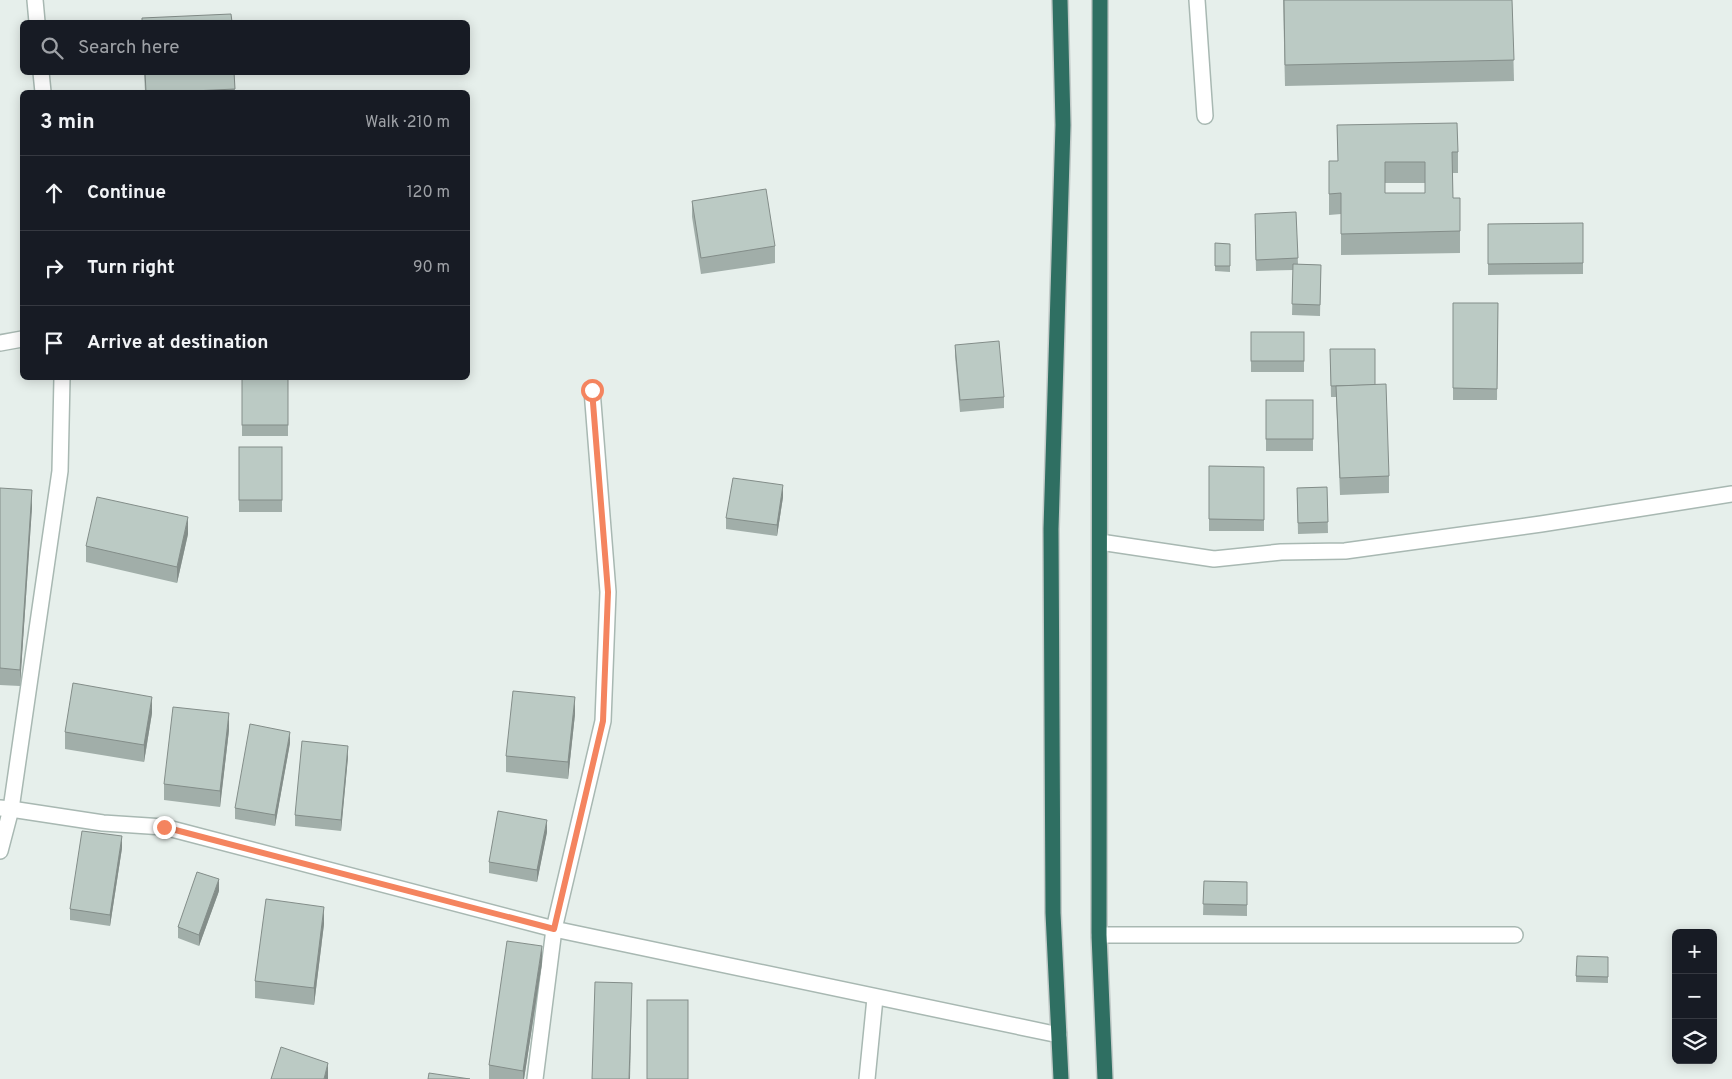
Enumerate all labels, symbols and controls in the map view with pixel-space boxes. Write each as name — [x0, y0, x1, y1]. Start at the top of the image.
search box — [20, 20, 470, 75]
icon: search — [38, 34, 66, 62]
text: Search here — [78, 36, 180, 60]
text: 3 min — [40, 109, 95, 136]
text: Walk · 210 m — [365, 113, 450, 133]
icon: ahead — [40, 179, 68, 207]
text: Continue — [87, 181, 166, 205]
text: 120 m — [407, 183, 450, 203]
icon: right — [40, 254, 68, 282]
text: Turn right — [87, 256, 175, 280]
text: 90 m — [413, 258, 450, 278]
icon: arrive — [40, 329, 68, 357]
text: Arrive at destination — [87, 331, 268, 355]
route start — [581, 379, 604, 402]
route end — [153, 816, 176, 839]
map controls — [1672, 929, 1717, 1064]
button: + — [1672, 929, 1717, 974]
button: − — [1672, 974, 1717, 1019]
button: layers — [1672, 1019, 1717, 1064]

